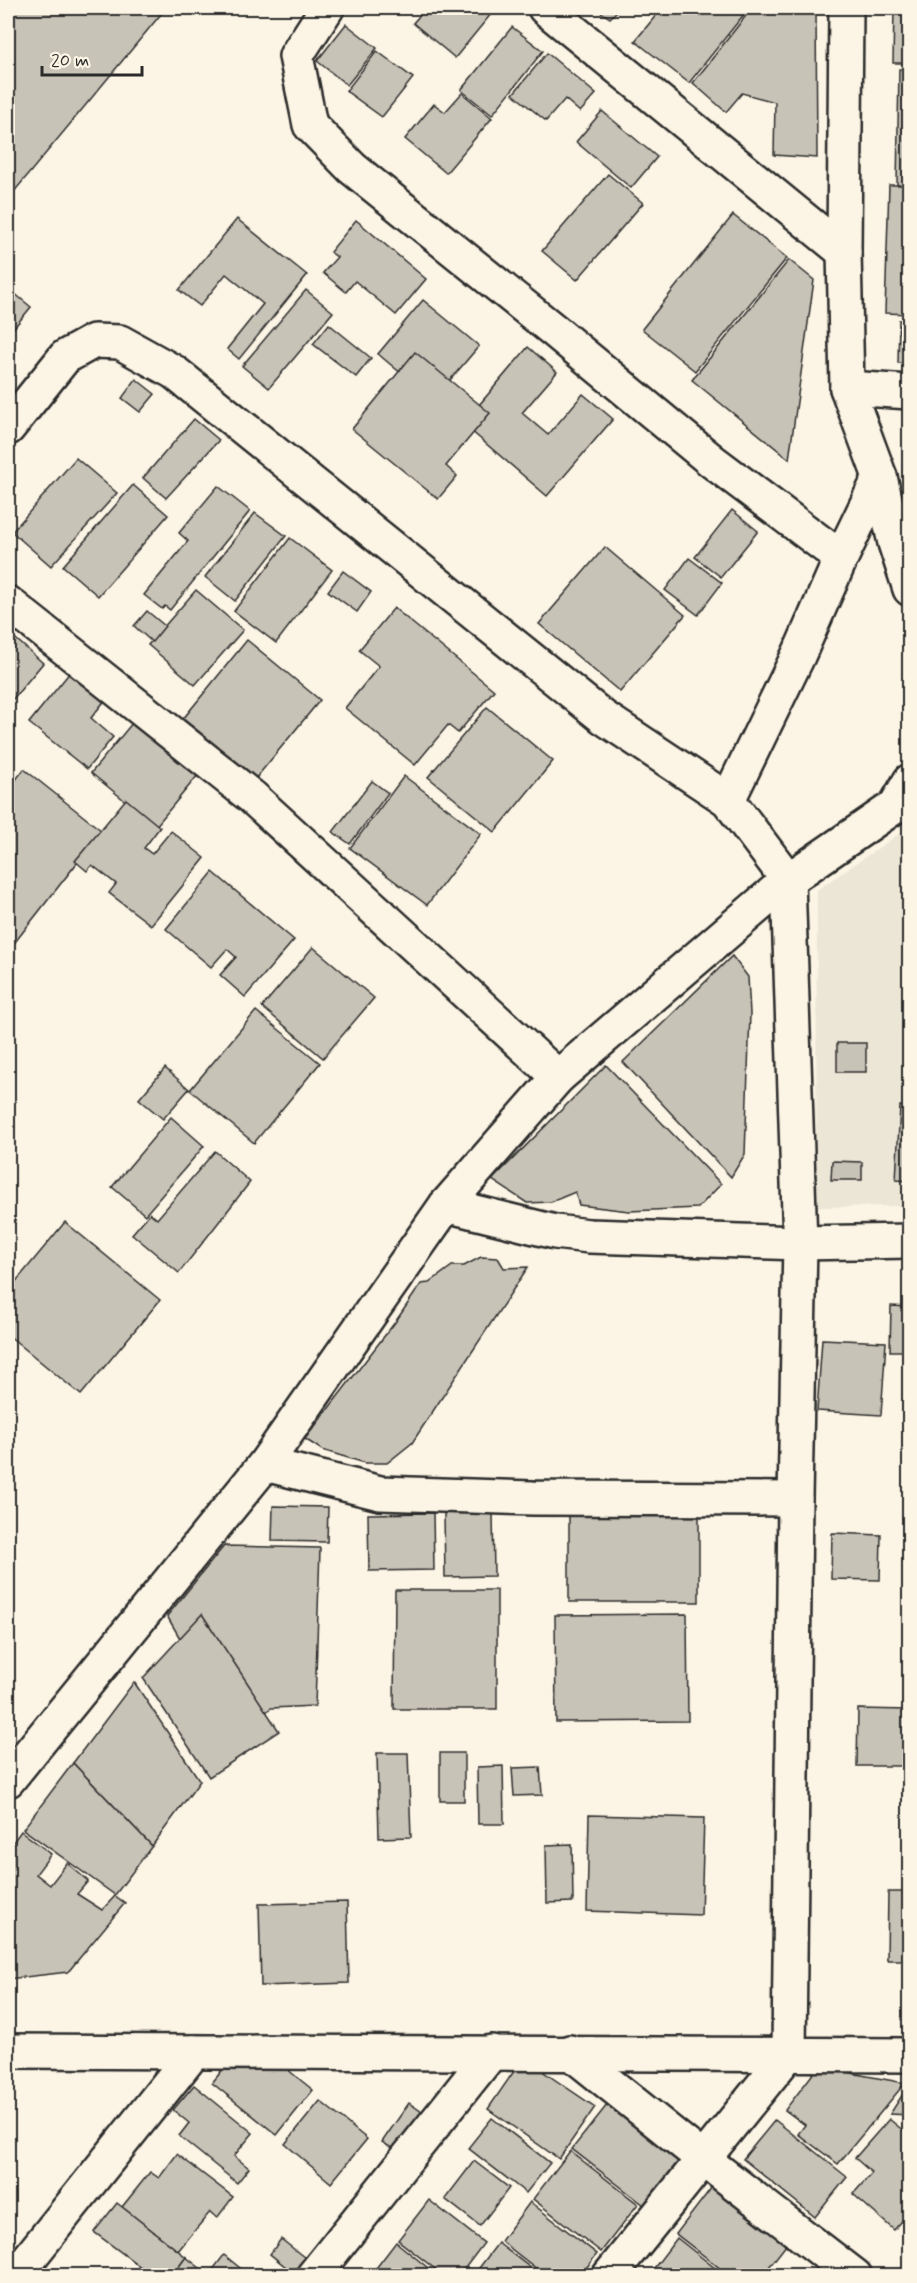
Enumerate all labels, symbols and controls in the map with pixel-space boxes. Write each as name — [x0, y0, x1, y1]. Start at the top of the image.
scale bar — [42, 39, 142, 77]
text: 20 m — [51, 49, 89, 73]

